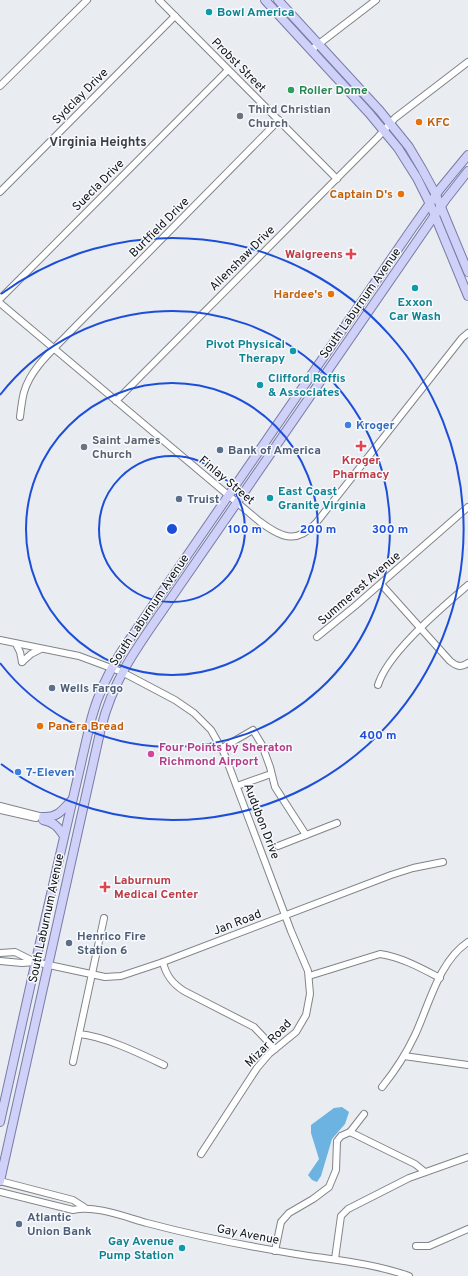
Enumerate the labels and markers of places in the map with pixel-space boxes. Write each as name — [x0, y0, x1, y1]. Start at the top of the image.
place label: Bowl America — [217, 5, 294, 21]
marker: Bowl America — [204, 7, 214, 17]
place label: Roller Dome — [299, 83, 368, 99]
marker: Roller Dome — [286, 85, 296, 95]
place label: Third Christian Church — [248, 102, 331, 132]
marker: Third Christian Church — [235, 111, 245, 121]
place label: KFC — [427, 115, 450, 131]
marker: KFC — [414, 117, 424, 127]
place label: Captain D's — [330, 187, 393, 203]
marker: Captain D's — [396, 189, 406, 199]
place label: Walgreens — [285, 247, 343, 263]
marker: Walgreens — [346, 249, 356, 259]
marker: Exxon Car Wash — [410, 283, 420, 293]
place label: Hardee's — [274, 287, 323, 303]
marker: Hardee's — [326, 289, 336, 299]
place label: Exxon Car Wash — [389, 295, 441, 325]
place label: Pivot Physical Therapy — [206, 337, 285, 367]
marker: Pivot Physical Therapy — [288, 346, 298, 356]
place label: Clifford Roffis & Associates — [268, 371, 346, 401]
marker: Clifford Roffis & Associates — [255, 380, 265, 390]
place label: Kroger — [356, 418, 395, 434]
marker: Kroger — [343, 420, 353, 430]
place label: Saint James Church — [92, 433, 161, 463]
marker: Kroger Pharmacy — [356, 441, 366, 451]
marker: Saint James Church — [79, 442, 89, 452]
place label: Bank of America — [228, 443, 321, 459]
marker: Bank of America — [215, 445, 225, 455]
place label: Kroger Pharmacy — [333, 453, 390, 483]
place label: East Coast Granite Virginia — [278, 484, 366, 514]
place label: Truist — [187, 492, 220, 508]
marker: East Coast Granite Virginia — [265, 493, 275, 503]
marker: Truist — [174, 494, 184, 504]
centre of rings — [165, 522, 179, 536]
place label: Wells Fargo — [60, 681, 123, 697]
marker: Wells Fargo — [47, 683, 57, 693]
place label: Panera Bread — [48, 719, 124, 735]
marker: Panera Bread — [35, 721, 45, 731]
place label: Four Points by Sheraton Richmond Airport — [159, 740, 293, 770]
marker: Four Points by Sheraton Richmond Airport — [146, 749, 156, 759]
place label: 7-Eleven — [26, 765, 75, 781]
marker: 7-Eleven — [13, 767, 23, 777]
place label: Laburnum Medical Center — [114, 873, 198, 903]
marker: Laburnum Medical Center — [99, 881, 111, 893]
place label: Henrico Fire Station 6 — [77, 929, 146, 959]
marker: Henrico Fire Station 6 — [64, 938, 74, 948]
place label: Atlantic Union Bank — [27, 1210, 92, 1240]
marker: Atlantic Union Bank — [14, 1219, 24, 1229]
place label: Gay Avenue Pump Station — [99, 1234, 174, 1264]
marker: Gay Avenue Pump Station — [177, 1243, 187, 1253]

